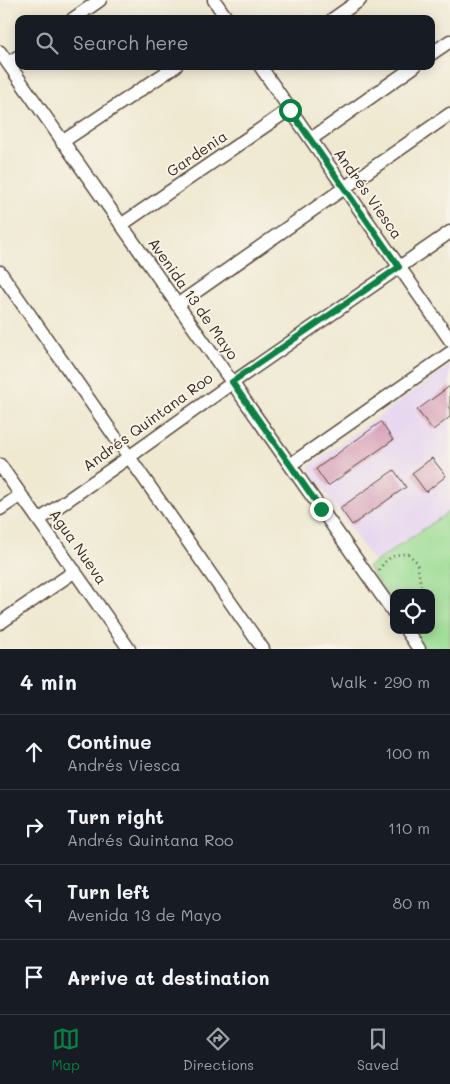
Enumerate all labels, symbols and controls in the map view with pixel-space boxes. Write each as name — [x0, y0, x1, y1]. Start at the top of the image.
search box — [15, 15, 435, 70]
icon: search — [33, 29, 61, 57]
text: Search here — [73, 30, 189, 55]
route start — [279, 99, 302, 122]
street label: Gardenia — [162, 126, 231, 181]
street label: Andrés Viesca — [330, 144, 408, 243]
street label: Avenida 13 de Mayo — [144, 233, 244, 363]
street label: Andrés Quintana Roo — [78, 367, 216, 475]
route end — [310, 498, 333, 521]
street label: Agua Nueva — [46, 505, 112, 588]
map controls — [390, 589, 435, 634]
button: locate — [390, 589, 435, 634]
text: 4 min — [20, 668, 77, 695]
text: Walk · 290 m — [330, 671, 430, 692]
text: Continue — [67, 729, 152, 754]
icon: ahead — [20, 738, 48, 766]
text: 100 m — [385, 742, 430, 763]
text: Andrés Viesca — [67, 754, 180, 775]
text: Turn right — [67, 804, 164, 829]
icon: right — [20, 813, 48, 841]
text: 110 m — [388, 817, 430, 838]
text: Andrés Quintana Roo — [67, 829, 233, 850]
text: Turn left — [67, 879, 150, 904]
icon: left — [20, 888, 48, 916]
text: 80 m — [393, 892, 430, 913]
text: Avenida 13 de Mayo — [67, 904, 221, 925]
icon: arrive — [20, 963, 48, 991]
text: Arrive at destination — [67, 965, 270, 990]
tab: Map — [51, 1025, 80, 1074]
tab: Directions — [183, 1025, 254, 1074]
tab: Saved — [357, 1025, 399, 1074]

